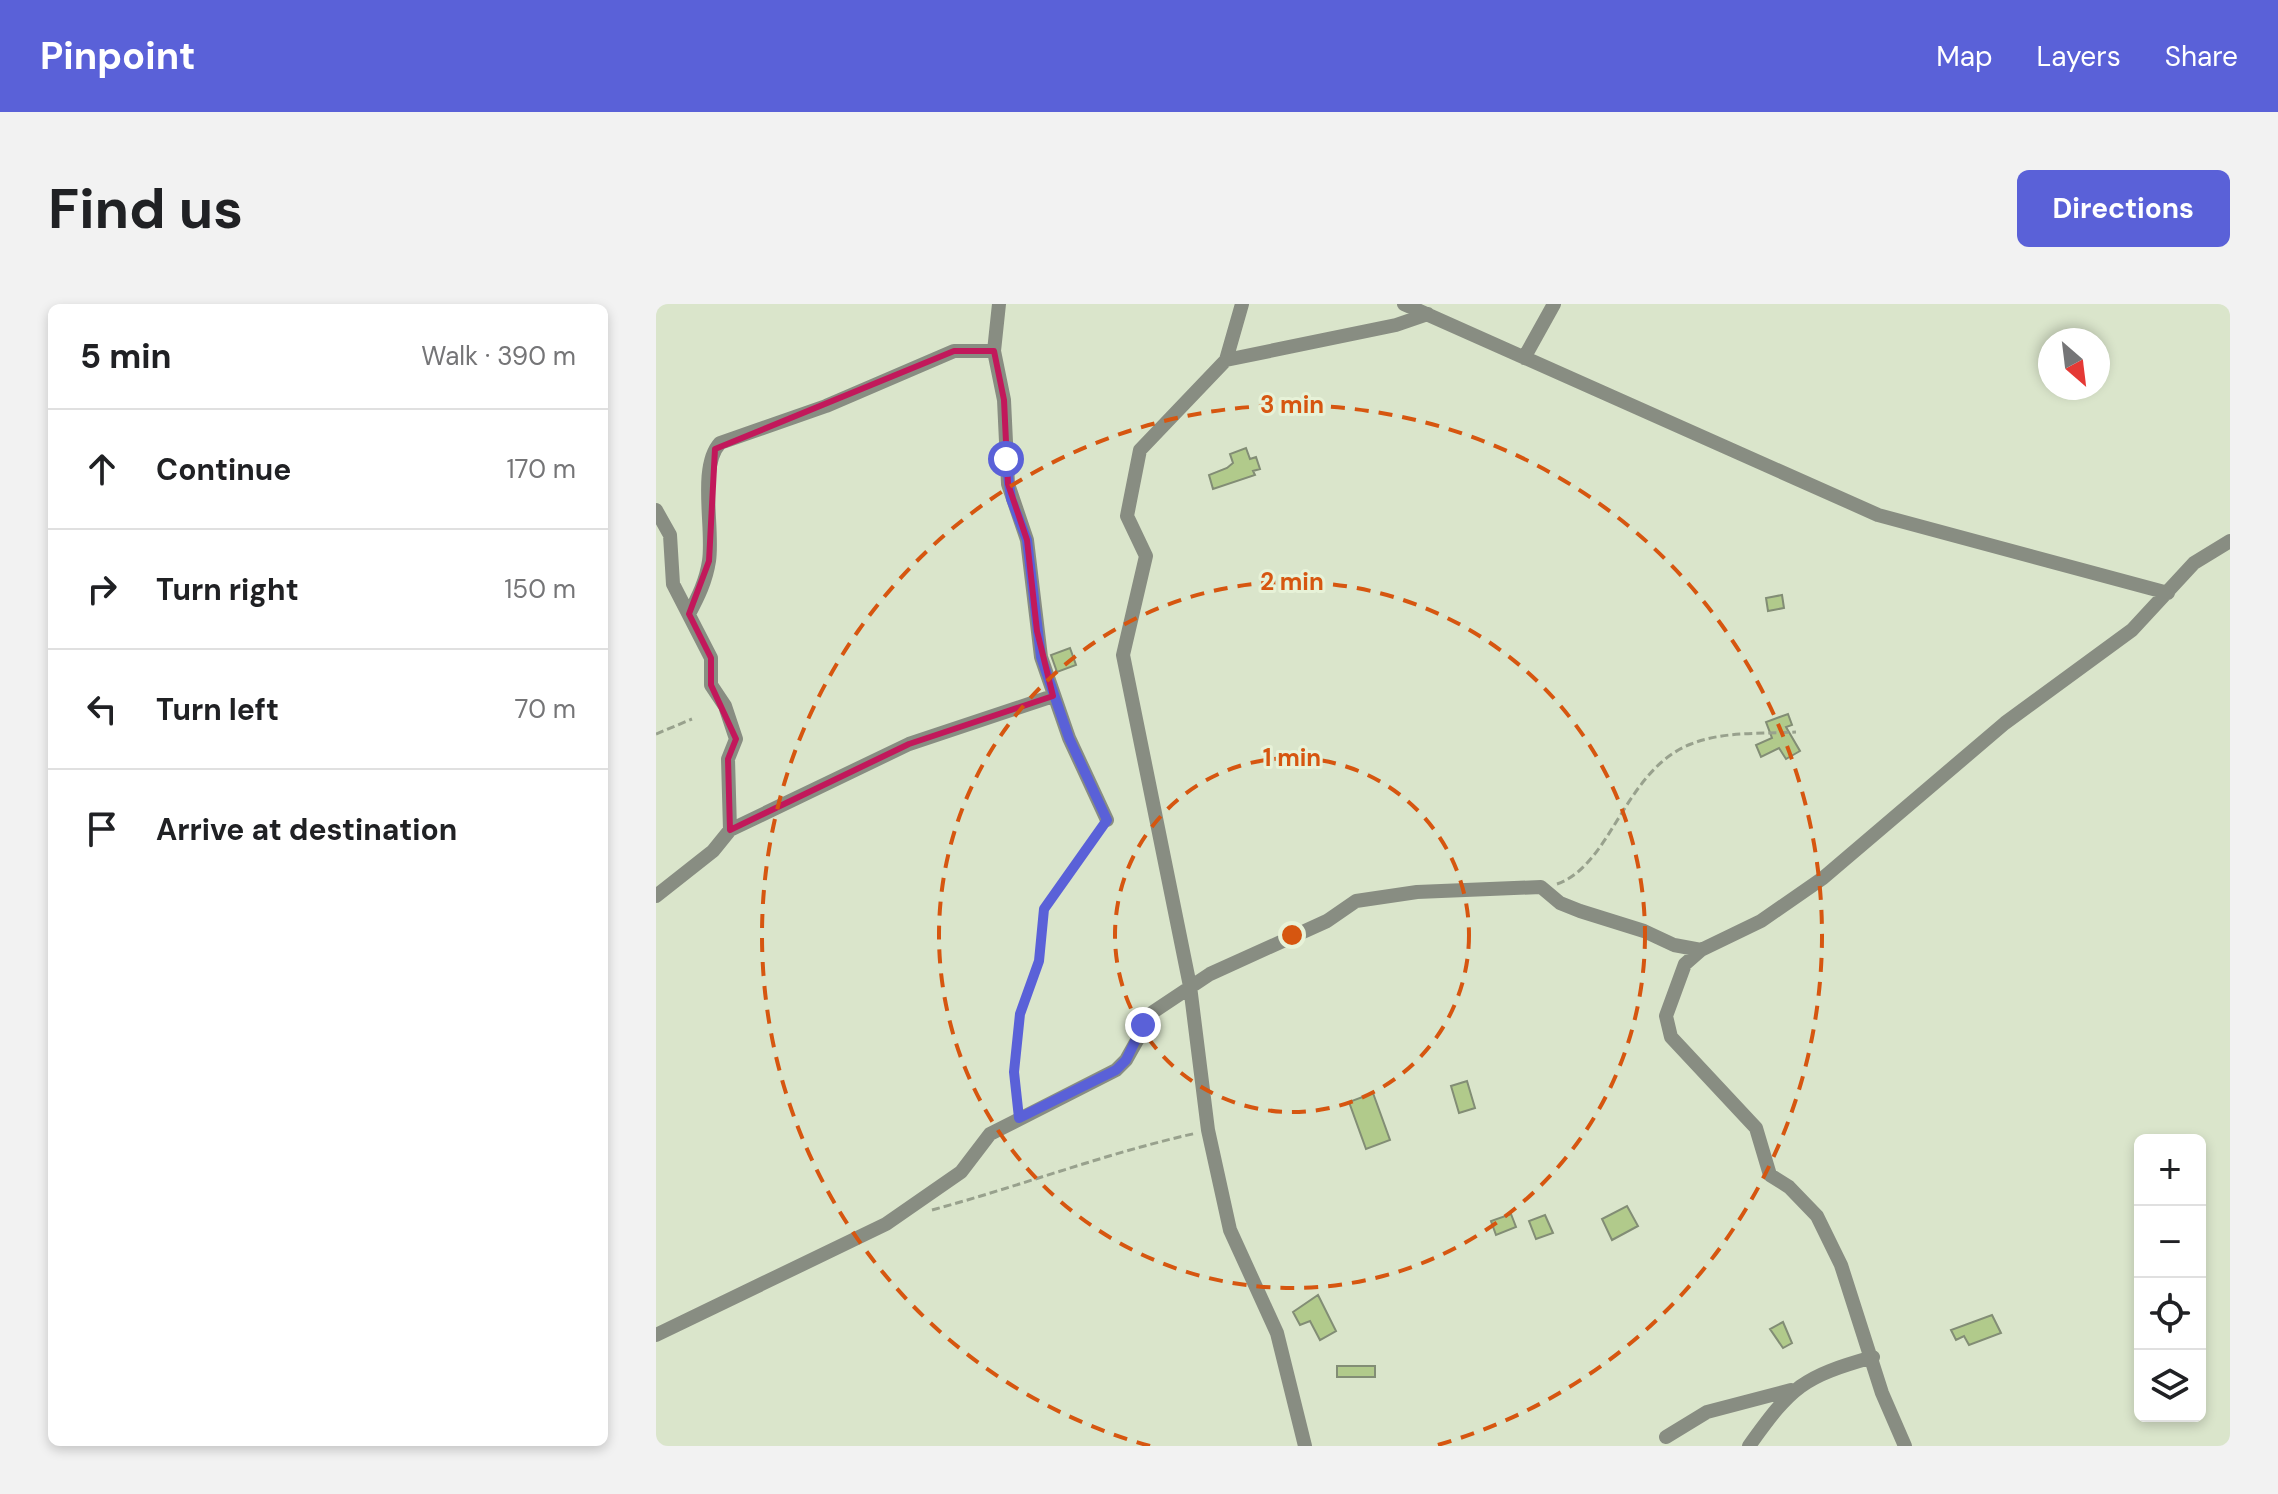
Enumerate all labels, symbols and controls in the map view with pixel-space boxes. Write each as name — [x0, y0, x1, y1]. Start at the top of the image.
text: Pinpoint — [40, 31, 196, 81]
text: Map — [1936, 38, 1993, 75]
text: Layers — [2037, 38, 2121, 75]
text: Share — [2165, 38, 2238, 75]
button: Directions — [2017, 170, 2230, 247]
text: Find us — [48, 172, 243, 245]
north arrow — [2038, 328, 2110, 400]
text: 5 min — [80, 334, 171, 379]
text: Walk · 390 m — [421, 339, 576, 373]
text: 3 min — [1260, 389, 1324, 420]
route start — [988, 441, 1024, 477]
icon: ahead — [80, 447, 124, 491]
text: Continue — [156, 450, 291, 489]
text: 170 m — [507, 452, 576, 486]
text: 2 min — [1260, 566, 1324, 597]
icon: right — [80, 567, 124, 611]
text: Turn right — [156, 570, 299, 609]
text: 150 m — [504, 572, 576, 606]
icon: left — [80, 687, 124, 731]
text: Turn left — [156, 690, 279, 729]
text: 70 m — [515, 692, 576, 726]
text: 1 min — [1263, 742, 1321, 773]
icon: arrive — [80, 807, 124, 851]
text: Arrive at destination — [156, 810, 457, 849]
centre of rings — [1278, 921, 1306, 949]
route end — [1125, 1007, 1161, 1043]
map controls — [2134, 1134, 2206, 1422]
button: + — [2134, 1134, 2206, 1206]
button: − — [2134, 1206, 2206, 1278]
button: locate — [2134, 1278, 2206, 1350]
button: layers — [2134, 1350, 2206, 1422]

